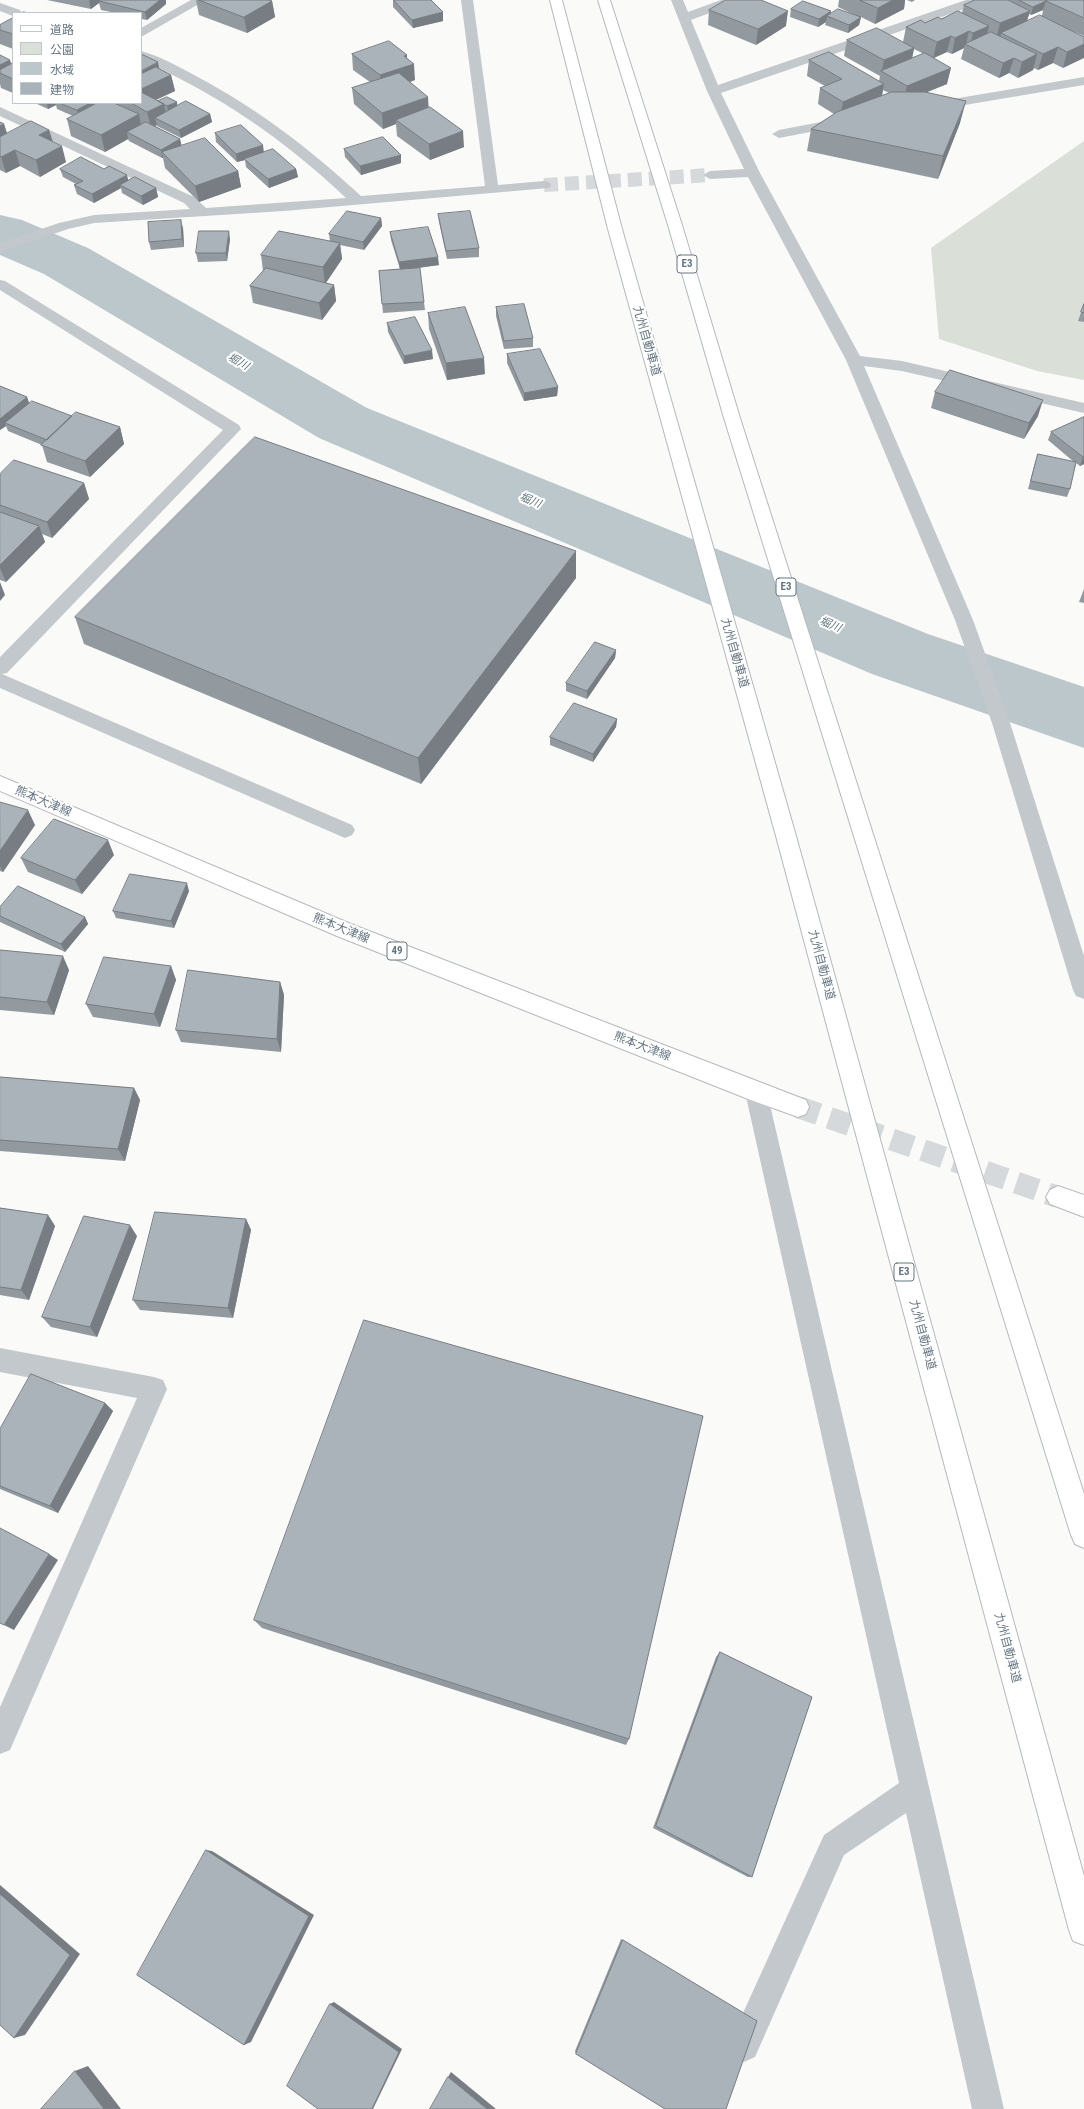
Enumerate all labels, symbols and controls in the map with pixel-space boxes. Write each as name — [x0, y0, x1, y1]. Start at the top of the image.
legend — [12, 12, 142, 104]
text: 道路 — [50, 23, 74, 37]
text: 公園 — [50, 43, 74, 57]
text: 水域 — [50, 63, 74, 77]
text: 建物 — [50, 83, 74, 97]
road number: E3 — [677, 255, 697, 273]
street label: 九州自動車道 — [629, 304, 663, 378]
water label: 堀川 — [225, 351, 251, 373]
water label: 堀川 — [517, 491, 543, 511]
road number: E3 — [776, 578, 796, 596]
water label: 堀川 — [817, 615, 843, 635]
street label: 九州自動車道 — [717, 616, 751, 690]
street label: 熊本大津線 — [13, 784, 73, 820]
street label: 熊本大津線 — [310, 911, 372, 947]
street label: 九州自動車道 — [805, 928, 837, 1002]
road number: 49 — [387, 942, 407, 960]
street label: 熊本大津線 — [611, 1030, 673, 1064]
road number: E3 — [894, 1263, 914, 1281]
street label: 九州自動車道 — [906, 1298, 938, 1372]
street label: 九州自動車道 — [991, 1611, 1023, 1685]

